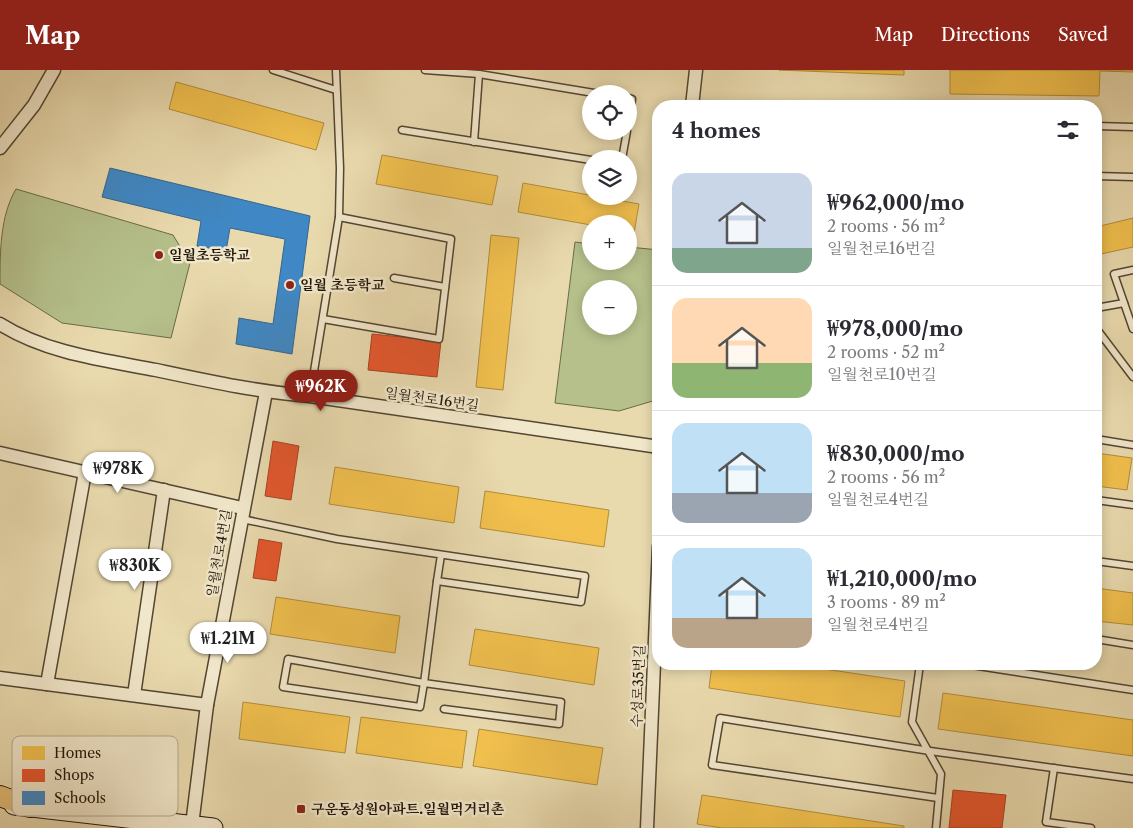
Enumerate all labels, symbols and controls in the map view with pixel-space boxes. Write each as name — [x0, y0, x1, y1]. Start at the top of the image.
text: Map — [25, 21, 80, 50]
text: Map — [874, 24, 913, 46]
text: Directions — [941, 24, 1030, 46]
text: Saved — [1058, 24, 1108, 46]
map controls — [582, 85, 637, 335]
button: locate — [582, 85, 637, 140]
icon: filters — [1054, 116, 1082, 144]
text: 4 homes — [672, 118, 761, 143]
button: layers — [582, 150, 637, 205]
text: ₩962,000/mo — [827, 190, 964, 215]
icon: home — [712, 193, 772, 253]
button: + — [582, 215, 637, 270]
text: 2 rooms · 56 m² — [827, 216, 945, 236]
text: 일월천로16번길 — [827, 238, 936, 258]
place label: 일월초등학교 — [169, 246, 251, 264]
marker: 일월초등학교 — [153, 249, 165, 261]
place label: 일월 초등학교 — [300, 276, 385, 294]
marker: 일월 초등학교 — [284, 279, 296, 291]
button: − — [582, 280, 637, 335]
text: ₩978,000/mo — [827, 316, 963, 341]
icon: home — [712, 318, 772, 378]
text: 2 rooms · 52 m² — [827, 342, 945, 362]
text: 일월천로10번길 — [827, 364, 937, 384]
pin: ₩962K — [286, 370, 356, 412]
text: ₩962K — [296, 376, 346, 396]
street label: 일월천로16번길 — [384, 383, 480, 415]
text: ₩830,000/mo — [827, 441, 965, 466]
icon: home — [712, 443, 772, 503]
pin: ₩978K — [83, 452, 153, 494]
text: ₩978K — [93, 458, 143, 478]
text: 2 rooms · 56 m² — [827, 467, 945, 487]
text: 일월천로4번길 — [827, 489, 929, 509]
street label: 일월천로4번길 — [202, 507, 236, 599]
pin: ₩830K — [100, 548, 170, 591]
text: ₩830K — [109, 555, 161, 575]
text: ₩1,210,000/mo — [827, 566, 977, 591]
icon: home — [712, 568, 772, 628]
text: 3 rooms · 89 m² — [827, 592, 946, 612]
text: 일월천로4번길 — [827, 614, 929, 634]
pin: ₩1.21M — [187, 622, 269, 664]
text: ₩1.21M — [201, 628, 255, 648]
street label: 수성로35번길 — [628, 644, 648, 728]
legend — [12, 736, 178, 816]
text: Homes — [54, 744, 101, 762]
text: Shops — [54, 766, 94, 784]
text: Schools — [54, 789, 106, 807]
place label: 구운동성원아파트.일월먹거리촌 — [311, 800, 505, 818]
marker: 구운동성원아파트.일월먹거리촌 — [295, 803, 307, 815]

